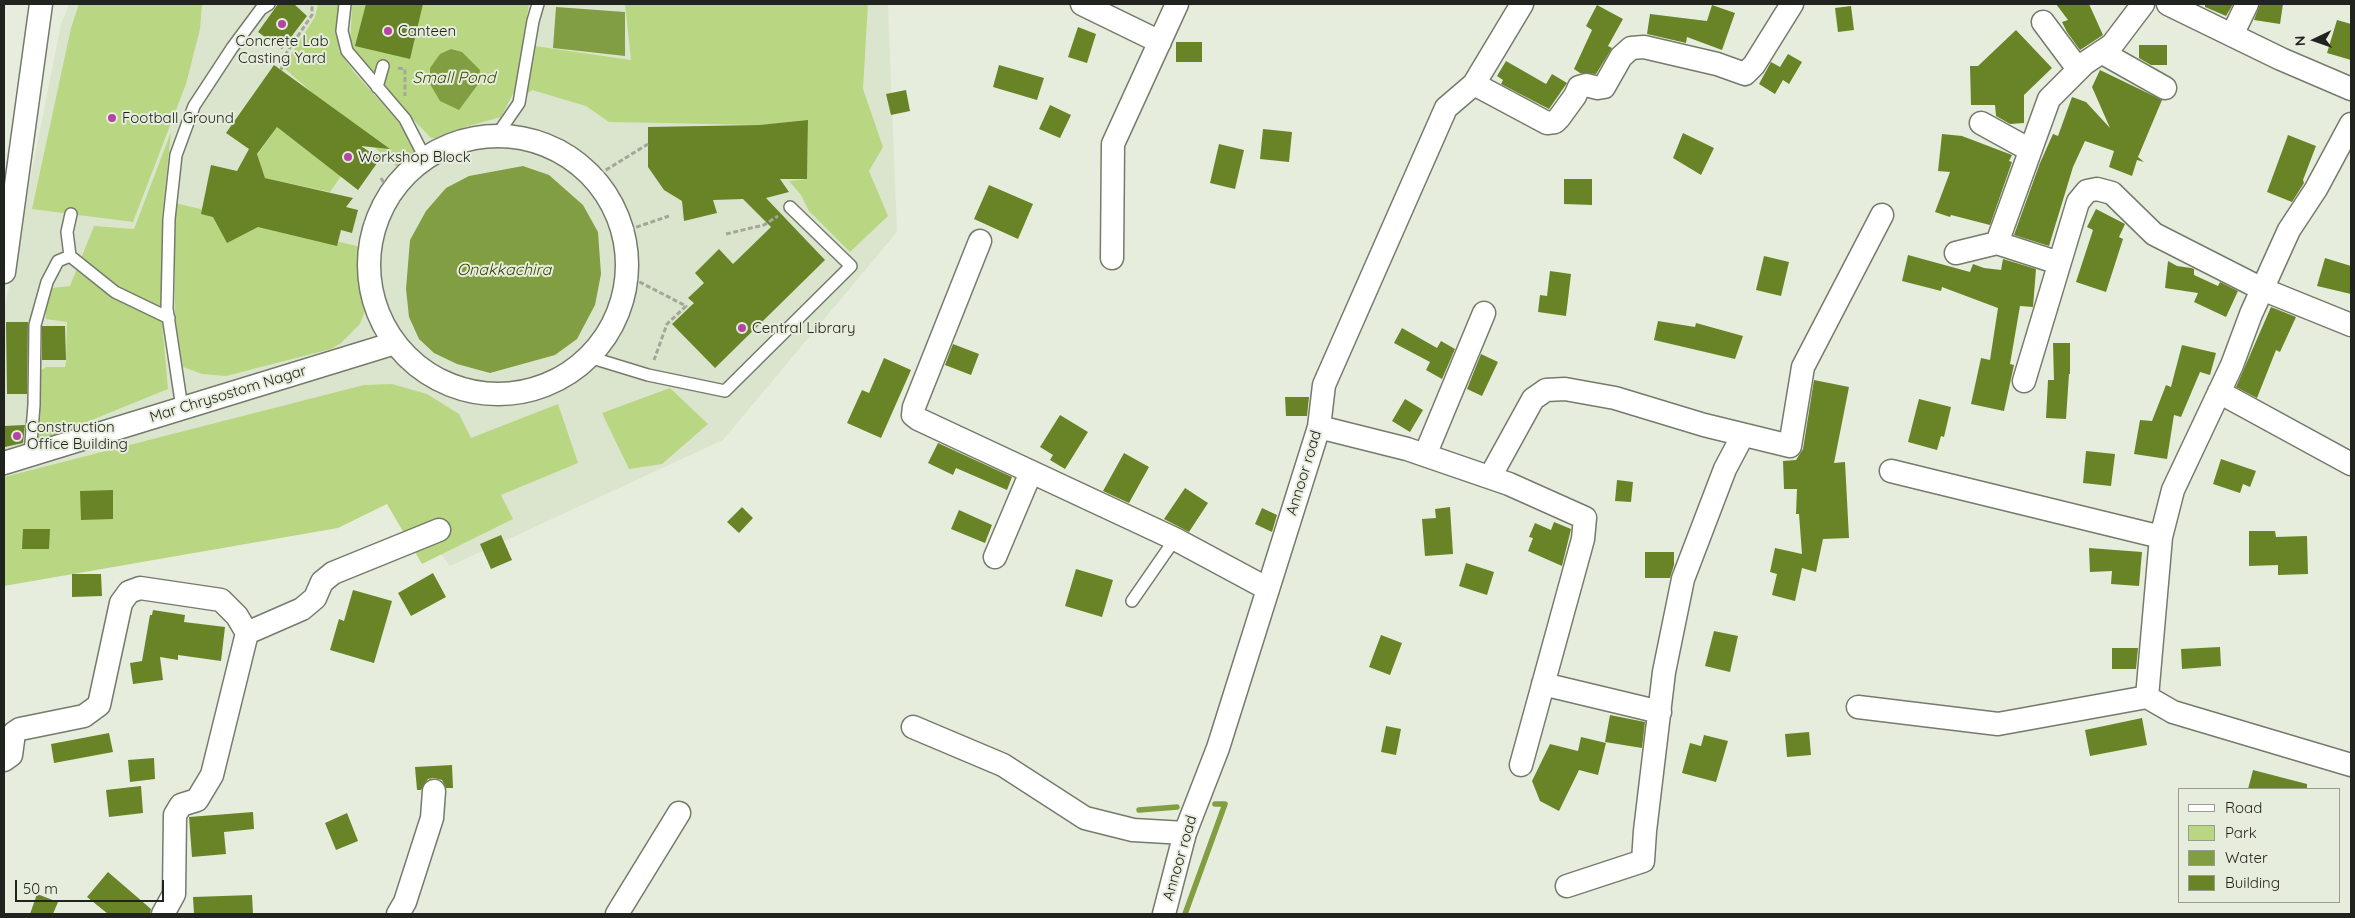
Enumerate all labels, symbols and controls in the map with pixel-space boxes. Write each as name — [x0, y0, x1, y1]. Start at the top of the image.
north arrow — [2290, 15, 2340, 65]
marker: Concrete Lab Casting Yard — [276, 18, 288, 30]
place label: Canteen — [398, 22, 456, 40]
marker: Canteen — [382, 25, 394, 37]
place label: Concrete Lab Casting Yard — [236, 32, 328, 67]
text: N — [2291, 35, 2309, 46]
water label: Small Pond — [413, 68, 495, 88]
place label: Football Ground — [122, 109, 234, 127]
marker: Football Ground — [106, 112, 118, 124]
place label: Workshop Block — [358, 148, 471, 166]
marker: Workshop Block — [342, 151, 354, 163]
water label: Onakkachira — [457, 260, 551, 280]
place label: Central Library — [752, 319, 856, 337]
marker: Central Library — [736, 322, 748, 334]
street label: Mar Chrysostom Nagar — [147, 362, 309, 426]
place label: Construction Office Building — [27, 418, 128, 453]
street label: Annoor road — [1283, 428, 1325, 518]
marker: Construction Office Building — [11, 430, 23, 442]
legend — [2178, 788, 2340, 903]
text: Road — [2225, 798, 2262, 817]
street label: Annoor road — [1159, 813, 1201, 903]
text: Park — [2225, 823, 2257, 842]
text: Water — [2225, 848, 2268, 867]
scale bar — [18, 870, 166, 902]
text: Building — [2225, 873, 2280, 892]
text: 50 m — [23, 879, 58, 898]

